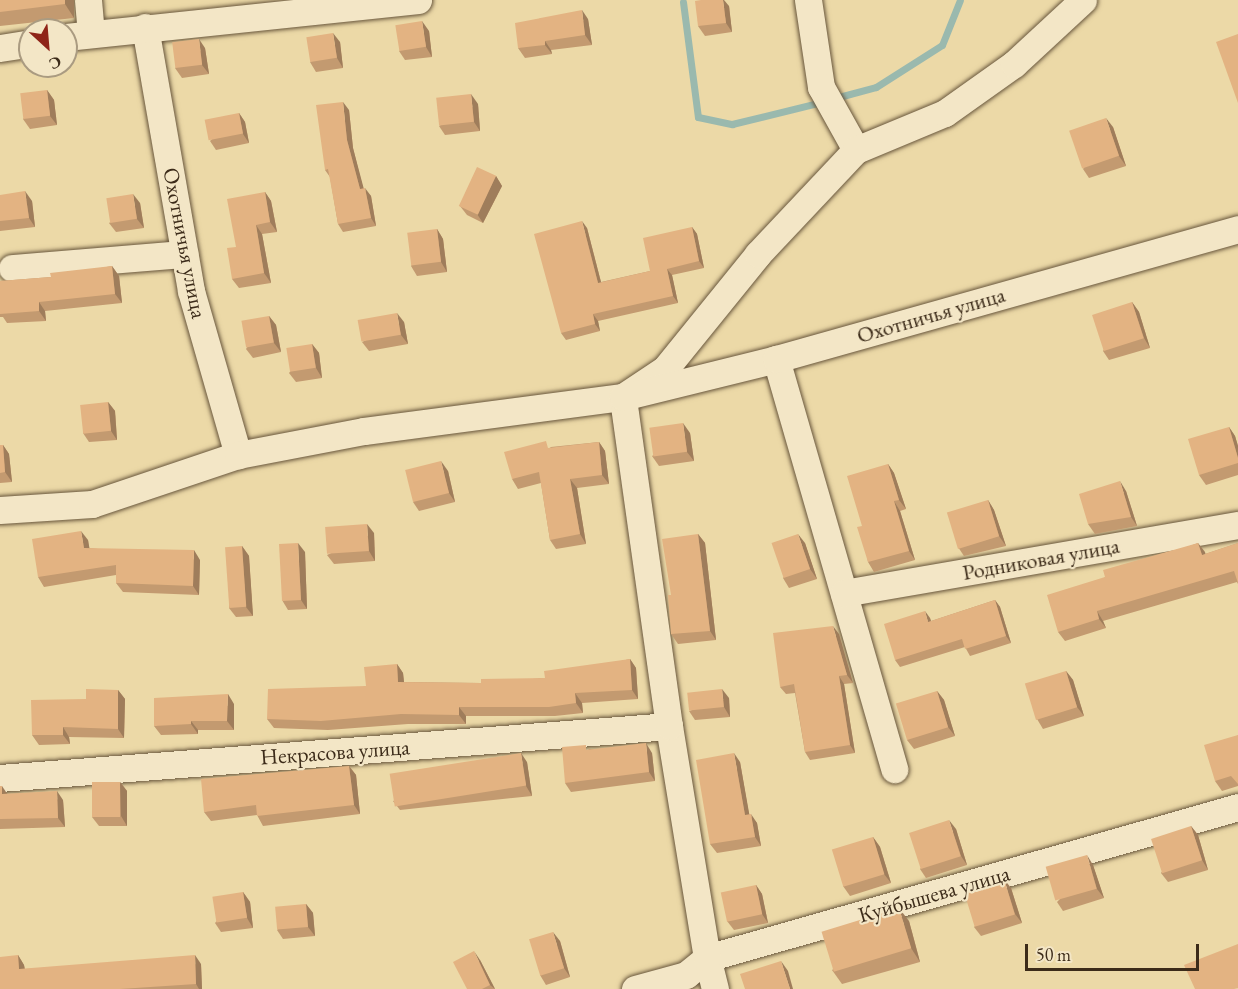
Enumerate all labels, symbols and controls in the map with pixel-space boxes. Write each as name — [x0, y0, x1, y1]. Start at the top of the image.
north arrow — [18, 18, 78, 78]
text: С — [46, 51, 65, 75]
street label: Охотничья улица — [157, 165, 213, 321]
street label: Охотничья улица — [854, 281, 1008, 349]
street label: Родниковая улица — [960, 532, 1122, 586]
street label: Некрасова улица — [259, 734, 411, 770]
street label: Куйбышева улица — [855, 860, 1013, 928]
scale bar — [1028, 932, 1202, 970]
text: 50 m — [1036, 943, 1071, 966]

